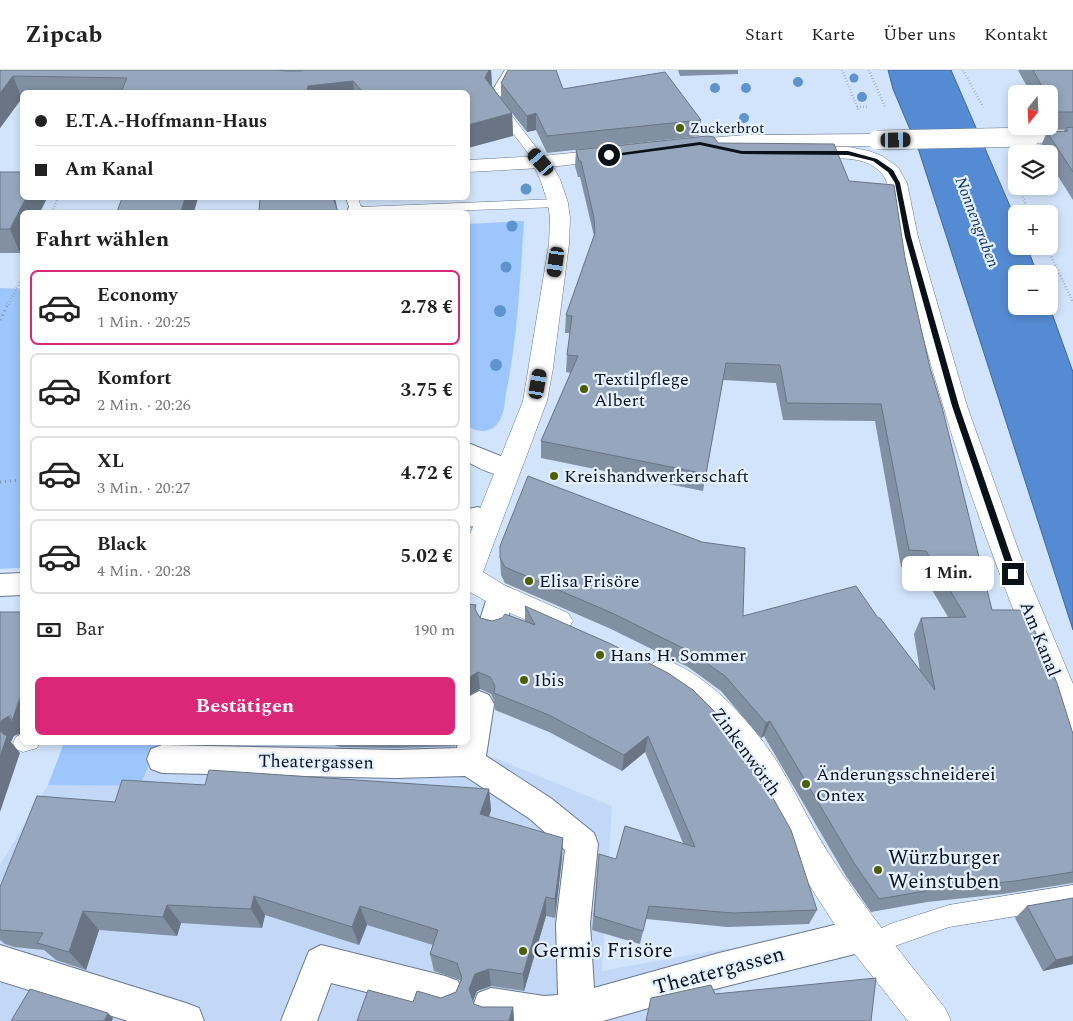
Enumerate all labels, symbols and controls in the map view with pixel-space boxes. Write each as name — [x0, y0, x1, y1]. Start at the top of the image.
text: Zipcab — [25, 17, 102, 53]
text: Start — [745, 21, 783, 48]
text: Karte — [811, 21, 855, 48]
text: Über uns — [883, 21, 956, 48]
text: Kontakt — [984, 21, 1048, 48]
north arrow — [1008, 85, 1058, 135]
map controls — [1008, 85, 1058, 315]
text: E.T.A.-Hoffmann-Haus — [65, 107, 267, 136]
place label: Zuckerbrot — [690, 117, 764, 140]
marker: Zuckerbrot — [674, 122, 686, 134]
car — [880, 132, 911, 148]
route start — [598, 144, 620, 166]
button: layers — [1008, 145, 1058, 195]
car — [525, 146, 556, 178]
text: Am Kanal — [65, 155, 153, 184]
water label: Nonnengraben — [949, 173, 1006, 271]
button: + — [1008, 205, 1058, 255]
text: Fahrt wählen — [35, 223, 169, 256]
car — [546, 246, 565, 278]
button: − — [1008, 265, 1058, 315]
text: Economy — [97, 281, 178, 310]
icon: car — [37, 285, 82, 330]
text: 2.78 € — [401, 293, 453, 322]
text: 1 Min. · 20:25 — [97, 310, 191, 334]
text: Komfort — [97, 364, 172, 393]
place label: Textilpflege Albert — [594, 366, 689, 414]
icon: car — [37, 368, 82, 413]
car — [528, 368, 547, 400]
text: 3.75 € — [401, 376, 453, 405]
marker: Textilpflege Albert — [578, 383, 590, 395]
text: 2 Min. · 20:26 — [97, 393, 191, 417]
text: XL — [97, 447, 124, 476]
icon: car — [37, 451, 82, 496]
text: 4.72 € — [401, 459, 453, 488]
place label: Kreishandwerkerschaft — [564, 463, 749, 490]
marker: Kreishandwerkerschaft — [548, 470, 560, 482]
text: 3 Min. · 20:27 — [97, 476, 191, 500]
text: Black — [97, 530, 147, 559]
icon: car — [37, 534, 82, 579]
text: 5.02 € — [401, 542, 453, 571]
callout: 1 Min. — [903, 556, 996, 592]
text: 4 Min. · 20:28 — [97, 559, 191, 583]
text: 1 Min. — [924, 561, 972, 585]
route end — [1002, 563, 1024, 585]
place label: Elisa Frisöre — [539, 568, 639, 595]
marker: Elisa Frisöre — [523, 575, 535, 587]
street label: Am Kanal — [1013, 597, 1067, 681]
text: Bar — [75, 615, 104, 644]
icon: cash — [35, 616, 63, 644]
text: 190 m — [413, 618, 455, 642]
place label: Hans H. Sommer — [610, 642, 746, 669]
marker: Hans H. Sommer — [594, 649, 606, 661]
place label: Ibis — [534, 667, 565, 694]
marker: Ibis — [518, 674, 530, 686]
button: Bestätigen — [35, 677, 455, 735]
street label: Zinkenwörth — [705, 702, 787, 802]
street label: Theatergassen — [258, 747, 374, 777]
place label: Änderungsschneiderei Ontex — [816, 761, 996, 809]
marker: Änderungsschneiderei Ontex — [800, 778, 812, 790]
place label: Würzburger Weinstuben — [888, 842, 1000, 898]
marker: Würzburger Weinstuben — [872, 864, 884, 876]
place label: Germis Frisöre — [533, 935, 673, 967]
street label: Theatergassen — [650, 938, 788, 1004]
marker: Germis Frisöre — [517, 945, 529, 957]

